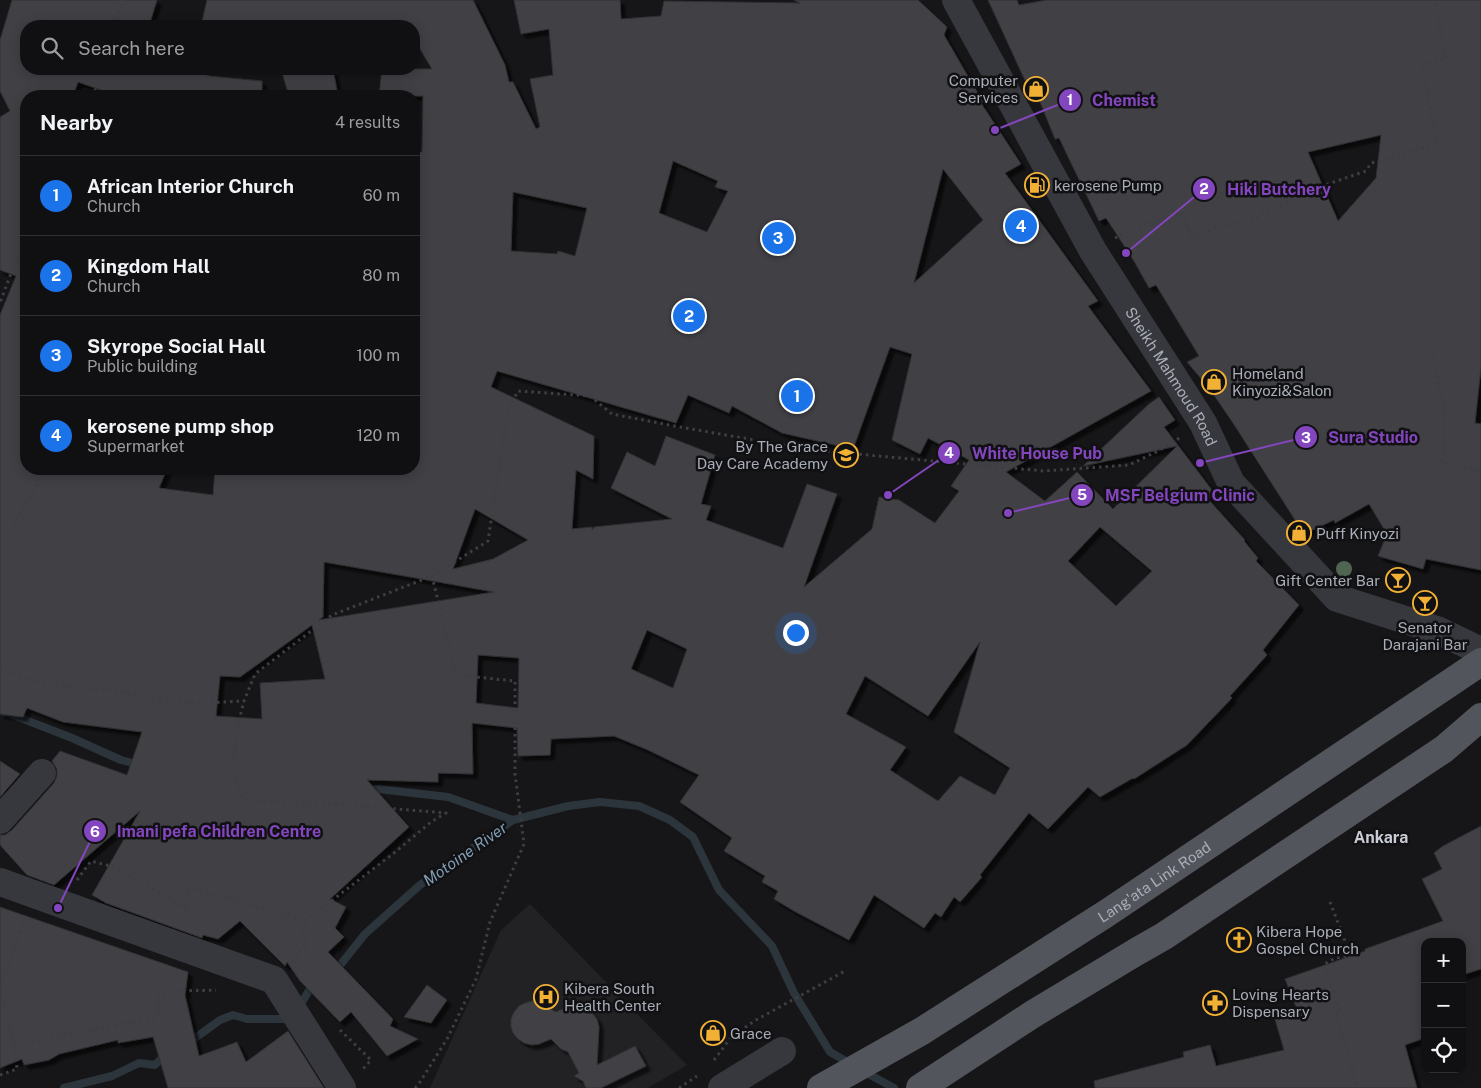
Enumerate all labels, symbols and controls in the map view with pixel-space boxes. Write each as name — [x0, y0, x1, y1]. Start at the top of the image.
search box — [20, 20, 420, 75]
icon: search — [38, 34, 66, 62]
text: Search here — [78, 37, 185, 59]
place label: Computer Services — [949, 72, 1018, 106]
shop icon: Computer Services — [1023, 76, 1049, 102]
callout: Chemist — [1057, 84, 1166, 115]
text: 1 — [1067, 91, 1073, 108]
text: Chemist — [1092, 91, 1156, 110]
text: Nearby — [40, 110, 113, 135]
text: 4 results — [335, 113, 400, 132]
fuel station icon: kerosene Pump — [1024, 172, 1050, 198]
callout: Hiki Butchery — [1192, 173, 1341, 204]
text: African Interior Church — [87, 175, 294, 197]
place label: kerosene Pump — [1054, 177, 1162, 194]
text: 2 — [1199, 180, 1209, 197]
text: Hiki Butchery — [1227, 180, 1331, 199]
text: 1 — [53, 186, 59, 205]
text: 60 m — [363, 186, 400, 205]
text: Church — [87, 197, 141, 216]
pin: 4 — [1005, 207, 1037, 245]
pin: 3 — [762, 219, 794, 257]
text: Kingdom Hall — [87, 255, 210, 277]
text: 2 — [51, 266, 61, 285]
text: 80 m — [362, 266, 400, 285]
text: Church — [87, 277, 141, 296]
pin: 2 — [673, 297, 705, 335]
street label: Sheikh Mahmoud Road — [1122, 304, 1221, 448]
text: Skyrope Social Hall — [87, 335, 266, 357]
text: 3 — [51, 346, 61, 365]
text: 100 m — [356, 346, 400, 365]
text: Public building — [87, 357, 198, 376]
place label: Homeland Kinyozi&Salon — [1232, 365, 1332, 399]
shop icon: Homeland Kinyozi&Salon — [1201, 369, 1227, 395]
pin: 1 — [781, 377, 813, 415]
text: kerosene pump shop — [87, 415, 274, 437]
callout: Sura Studio — [1293, 422, 1428, 453]
text: 4 — [51, 426, 61, 445]
text: 120 m — [356, 426, 400, 445]
text: Sura Studio — [1328, 428, 1418, 447]
text: 3 — [1301, 429, 1311, 446]
text: Supermarket — [87, 437, 184, 456]
place label: By The Grace Day Care Academy — [697, 438, 828, 472]
callout: White House Pub — [937, 438, 1112, 469]
school or university icon: By The Grace Day Care Academy — [833, 442, 859, 468]
text: 4 — [944, 444, 954, 461]
text: White House Pub — [972, 444, 1102, 463]
callout: MSF Belgium Clinic — [1069, 480, 1265, 511]
text: 5 — [1077, 486, 1087, 503]
text: MSF Belgium Clinic — [1105, 486, 1255, 505]
shop icon: Puff Kinyozi — [1286, 520, 1312, 546]
place label: Puff Kinyozi — [1316, 525, 1399, 542]
bar icon: Gift Center Bar — [1385, 567, 1411, 593]
place label: Gift Center Bar — [1275, 572, 1380, 589]
bar icon: Senator Darajani Bar — [1412, 590, 1438, 616]
place label: Senator Darajani Bar — [1382, 619, 1468, 653]
your location — [783, 620, 809, 646]
callout: Imani pefa Children Centre — [82, 816, 332, 847]
water label: Motoine River — [419, 817, 512, 890]
text: Imani pefa Children Centre — [117, 822, 321, 841]
text: 6 — [90, 823, 100, 840]
district label: Ankara — [1354, 828, 1408, 847]
street label: Lang'ata Link Road — [1094, 838, 1214, 925]
place label: Kibera Hope Gospel Church — [1256, 923, 1359, 957]
church icon: Kibera Hope Gospel Church — [1226, 927, 1252, 953]
map controls — [1421, 938, 1466, 1073]
button: + — [1421, 938, 1466, 983]
place label: Kibera South Health Center — [564, 980, 661, 1014]
button: − — [1421, 983, 1466, 1028]
hospital icon: Kibera South Health Center — [533, 984, 559, 1010]
place label: Loving Hearts Dispensary — [1232, 986, 1329, 1020]
pharmacy icon: Loving Hearts Dispensary — [1202, 990, 1228, 1016]
shop icon: Grace — [700, 1020, 726, 1046]
place label: Grace — [730, 1025, 771, 1042]
button: locate — [1421, 1028, 1466, 1073]

